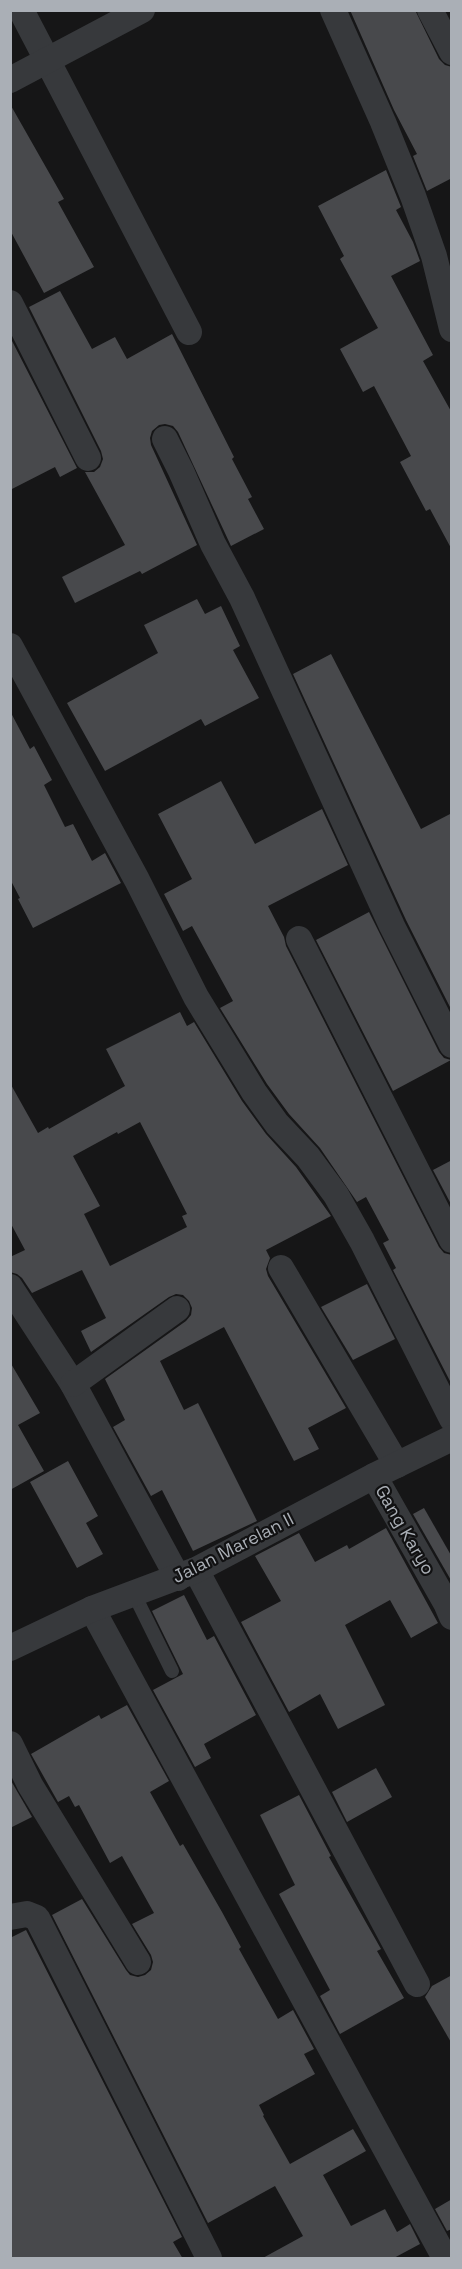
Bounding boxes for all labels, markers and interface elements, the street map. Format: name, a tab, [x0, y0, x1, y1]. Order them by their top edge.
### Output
street label: Gang Karyo	[371, 1481, 440, 1579]
street label: Jalan Marelan II	[168, 1507, 297, 1588]

